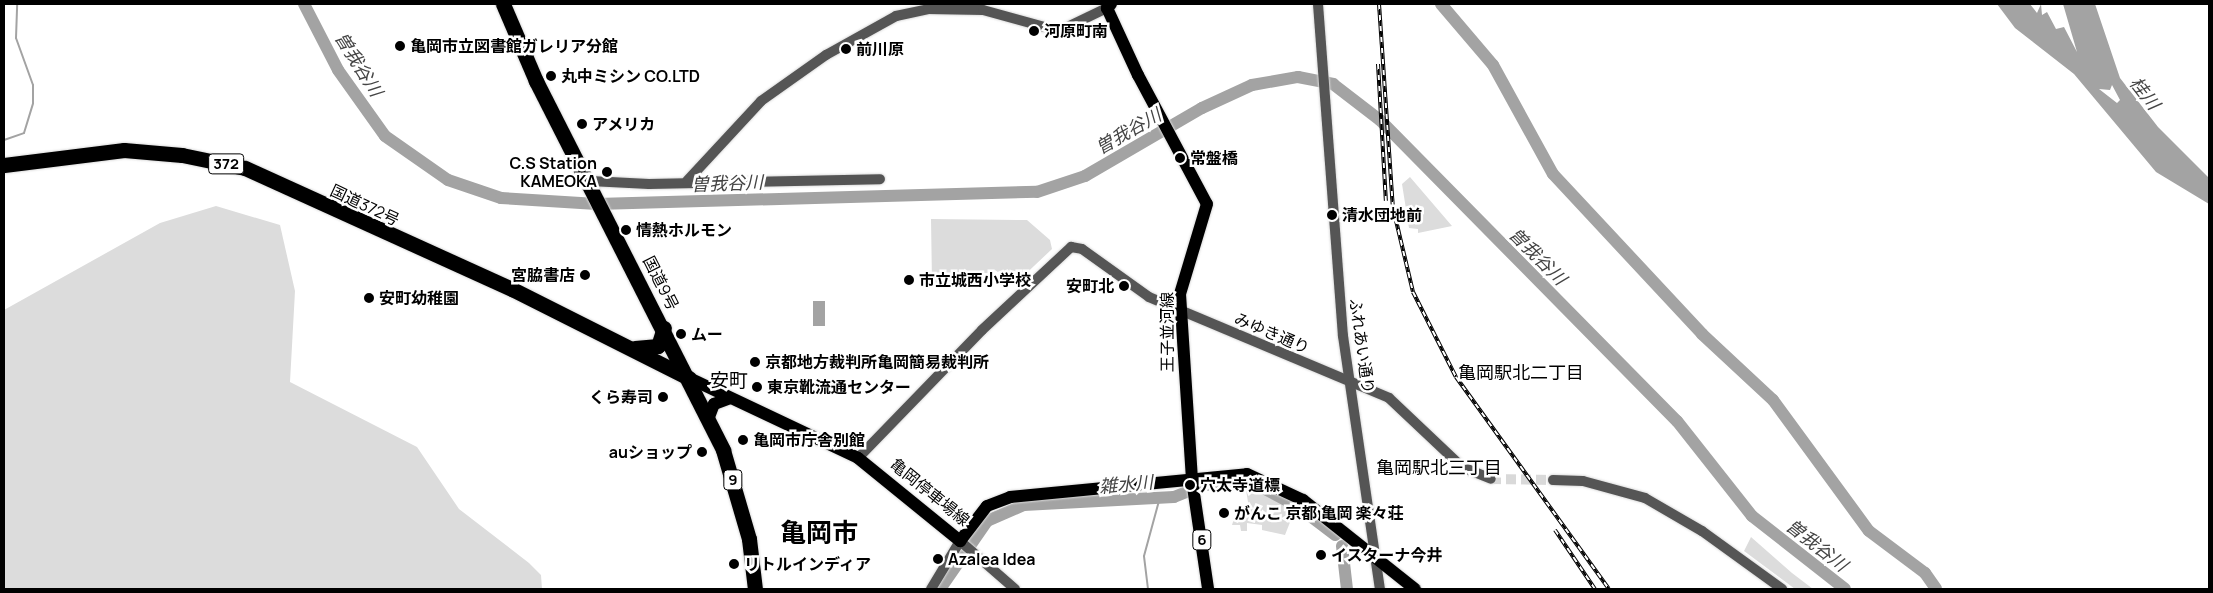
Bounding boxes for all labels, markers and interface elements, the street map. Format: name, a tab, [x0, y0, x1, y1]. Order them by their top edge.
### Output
place label: 河原町南	[1044, 21, 1108, 41]
marker: 河原町南	[1028, 25, 1040, 37]
water label: 曽我谷川	[331, 28, 387, 100]
place label: 亀岡市立図書館ガレリア分館	[410, 36, 618, 56]
place label: 前川原	[856, 39, 904, 59]
marker: 亀岡市立図書館ガレリア分館	[394, 40, 406, 52]
marker: 前川原	[840, 43, 852, 55]
place label: 丸中ミシン CO.LTD	[561, 66, 700, 86]
marker: 丸中ミシン CO.LTD	[545, 70, 557, 82]
water label: 桂川	[2125, 72, 2165, 114]
water label: 曽我谷川	[1091, 104, 1165, 158]
place label: アメリカ	[592, 114, 656, 134]
marker: アメリカ	[576, 118, 588, 130]
place label: 常盤橋	[1190, 148, 1238, 168]
road number: 372	[207, 152, 245, 176]
marker: 常盤橋	[1174, 152, 1186, 164]
place label: C.S Station KAMEOKA	[509, 153, 597, 191]
marker: C.S Station KAMEOKA	[601, 166, 613, 178]
water label: 曽我谷川	[691, 171, 763, 195]
street label: 国道372号	[327, 181, 403, 229]
place label: 清水団地前	[1342, 205, 1422, 225]
marker: 清水団地前	[1326, 209, 1338, 221]
place label: 情熱ホルモン	[636, 220, 732, 240]
water label: 曽我谷川	[1505, 223, 1571, 289]
marker: 情熱ホルモン	[620, 224, 632, 236]
street label: 国道9号	[639, 253, 683, 313]
place label: 宮脇書店	[511, 265, 575, 285]
marker: 宮脇書店	[579, 269, 591, 281]
place label: 市立城西小学校	[919, 270, 1031, 290]
marker: 市立城西小学校	[903, 274, 915, 286]
place label: 安町北	[1066, 276, 1114, 296]
marker: 安町北	[1118, 280, 1130, 292]
place label: 安町幼稚園	[379, 288, 459, 308]
marker: 安町幼稚園	[363, 292, 375, 304]
street label: 王子並河線	[1157, 292, 1177, 372]
street label: ふれあい通り	[1346, 297, 1378, 395]
street label: みゆき通り	[1231, 309, 1313, 357]
place label: ムー	[691, 324, 723, 344]
marker: ムー	[675, 328, 687, 340]
place label: 京都地方裁判所亀岡簡易裁判所	[765, 352, 989, 372]
marker: 京都地方裁判所亀岡簡易裁判所	[749, 356, 761, 368]
district label: 亀岡駅北二丁目	[1458, 361, 1584, 383]
district label: 安町	[710, 370, 748, 392]
place label: 東京靴流通センター	[767, 377, 911, 397]
marker: 東京靴流通センター	[751, 381, 763, 393]
place label: くら寿司	[589, 387, 653, 407]
marker: くら寿司	[657, 391, 669, 403]
place label: 亀岡市庁舎別館	[753, 430, 865, 450]
marker: 亀岡市庁舎別館	[737, 434, 749, 446]
place label: auショップ	[609, 442, 692, 462]
marker: auショップ	[696, 446, 708, 458]
street label: 亀岡停車場線	[887, 454, 973, 530]
district label: 亀岡駅北三丁目	[1376, 456, 1502, 478]
road number: 9	[723, 468, 743, 492]
water label: 雑水川	[1098, 471, 1154, 497]
place label: 穴太寺道標	[1200, 475, 1280, 495]
marker: 穴太寺道標	[1184, 479, 1196, 491]
place label: がんこ 京都 亀岡 楽々荘	[1234, 503, 1404, 523]
marker: がんこ 京都 亀岡 楽々荘	[1218, 507, 1230, 519]
water label: 曽我谷川	[1782, 514, 1852, 576]
district label: 亀岡市	[780, 517, 858, 549]
road number: 6	[1192, 528, 1212, 552]
place label: イスターナ今井	[1331, 545, 1443, 565]
place label: Azalea Idea	[948, 549, 1035, 569]
marker: イスターナ今井	[1315, 549, 1327, 561]
marker: Azalea Idea	[932, 553, 944, 565]
place label: リトルインディア	[744, 554, 872, 574]
marker: リトルインディア	[728, 558, 740, 570]

